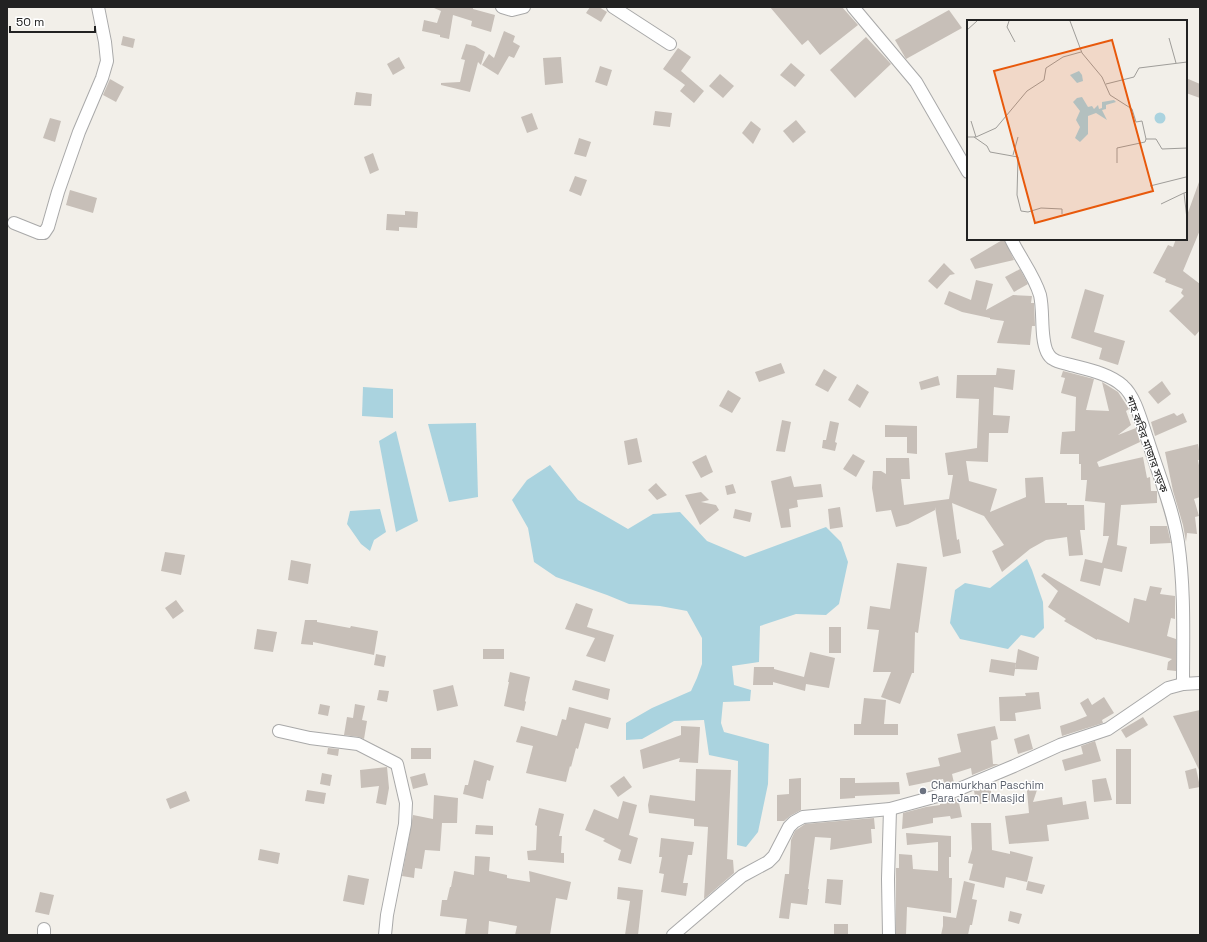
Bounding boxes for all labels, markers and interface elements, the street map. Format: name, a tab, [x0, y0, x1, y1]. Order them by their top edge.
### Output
scale bar	[10, 8, 95, 34]
text: 50 m	[16, 14, 44, 30]
inset map	[967, 20, 1187, 240]
street label: শাহ কবির মাজার সড়ক	[1123, 393, 1171, 494]
place label: Chamurkhan Paschim Para Jam E Masjid	[931, 778, 1044, 805]
marker: Chamurkhan Paschim Para Jam E Masjid	[918, 786, 928, 796]

